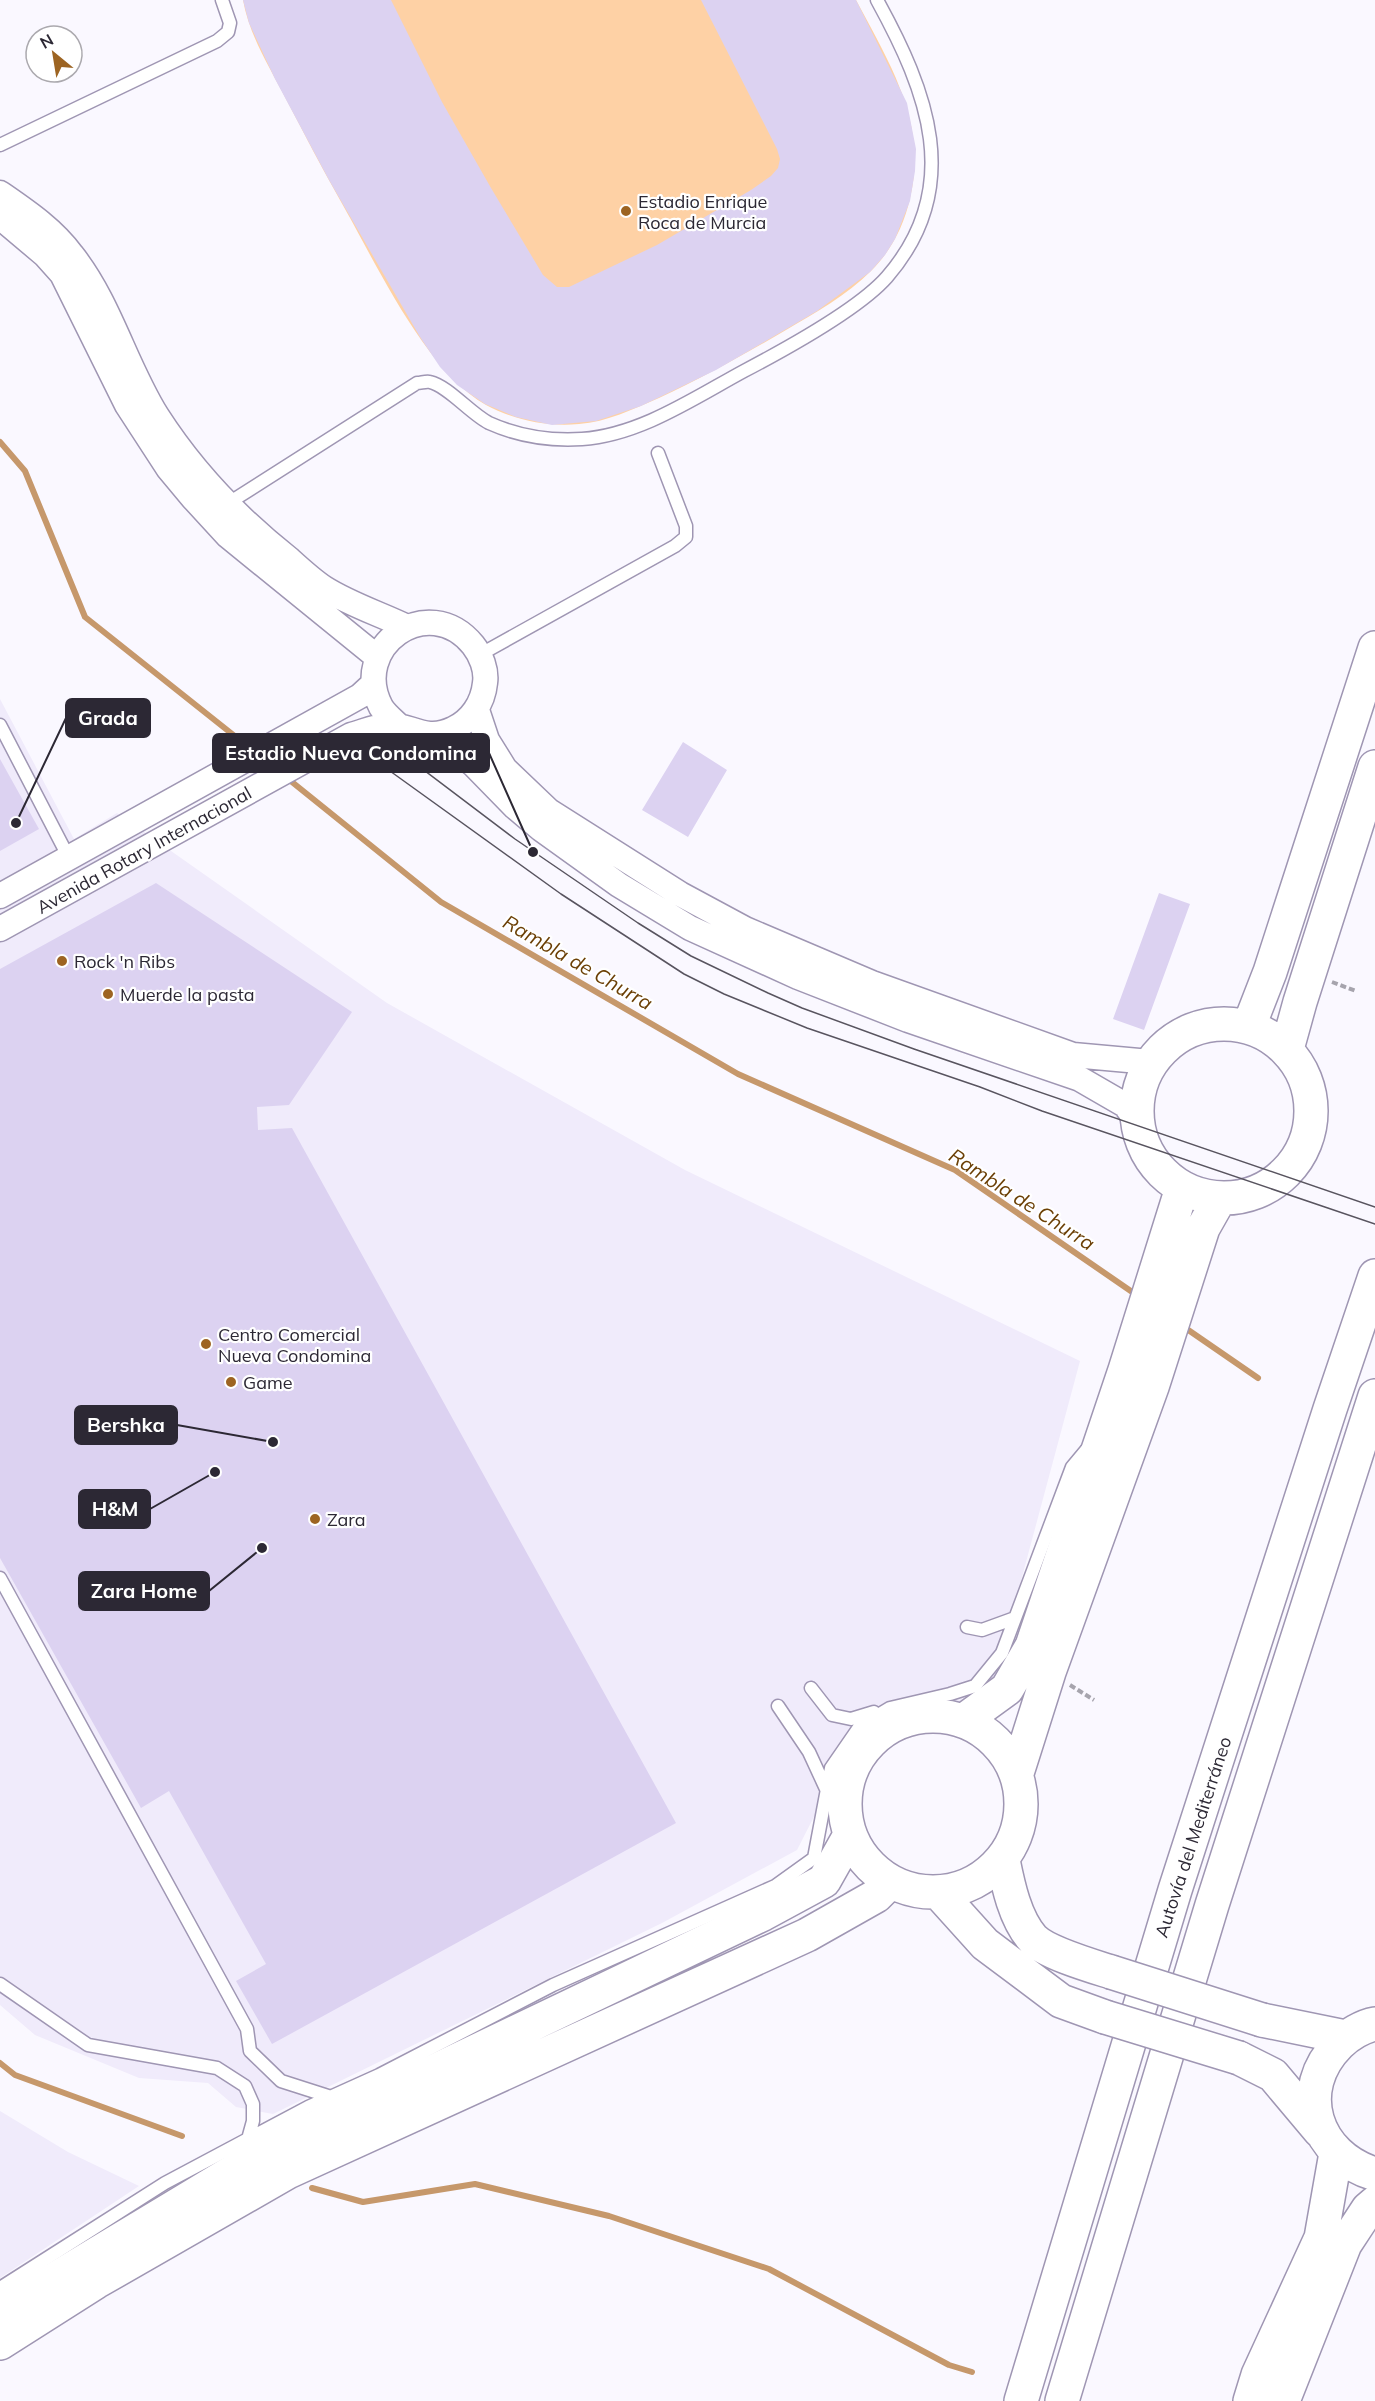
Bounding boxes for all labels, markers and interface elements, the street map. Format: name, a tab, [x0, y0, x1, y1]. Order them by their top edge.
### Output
north arrow	[24, 24, 84, 84]
text: N	[36, 29, 57, 53]
place label: Estadio Enrique Roca de Murcia	[638, 190, 767, 234]
marker: Estadio Enrique Roca de Murcia	[619, 204, 633, 218]
callout: Grada	[66, 699, 150, 737]
text: Grada	[78, 705, 138, 730]
callout: Estadio Nueva Condomina	[213, 734, 489, 772]
text: Estadio Nueva Condomina	[225, 740, 477, 765]
street label: Avenida Rotary Internacional	[33, 781, 255, 919]
water label: Rambla de Churra	[499, 909, 657, 1015]
place label: Rock 'n Ribs	[74, 950, 175, 973]
marker: Rock 'n Ribs	[55, 954, 69, 968]
place label: Muerde la pasta	[120, 983, 255, 1006]
marker: Muerde la pasta	[101, 987, 115, 1001]
water label: Rambla de Churra	[944, 1143, 1100, 1255]
place label: Centro Comercial Nueva Condomina	[218, 1323, 371, 1367]
marker: Centro Comercial Nueva Condomina	[199, 1337, 213, 1351]
place label: Game	[243, 1371, 293, 1394]
marker: Game	[224, 1375, 238, 1389]
callout: Bershka	[75, 1406, 177, 1444]
text: Bershka	[87, 1412, 165, 1437]
callout: H&M	[79, 1490, 150, 1528]
text: H&M	[92, 1496, 138, 1521]
place label: Zara	[327, 1508, 366, 1531]
marker: Zara	[308, 1512, 322, 1526]
callout: Zara Home	[79, 1572, 209, 1610]
text: Zara Home	[91, 1578, 197, 1603]
street label: Autovía del Mediterráneo	[1150, 1734, 1236, 1940]

